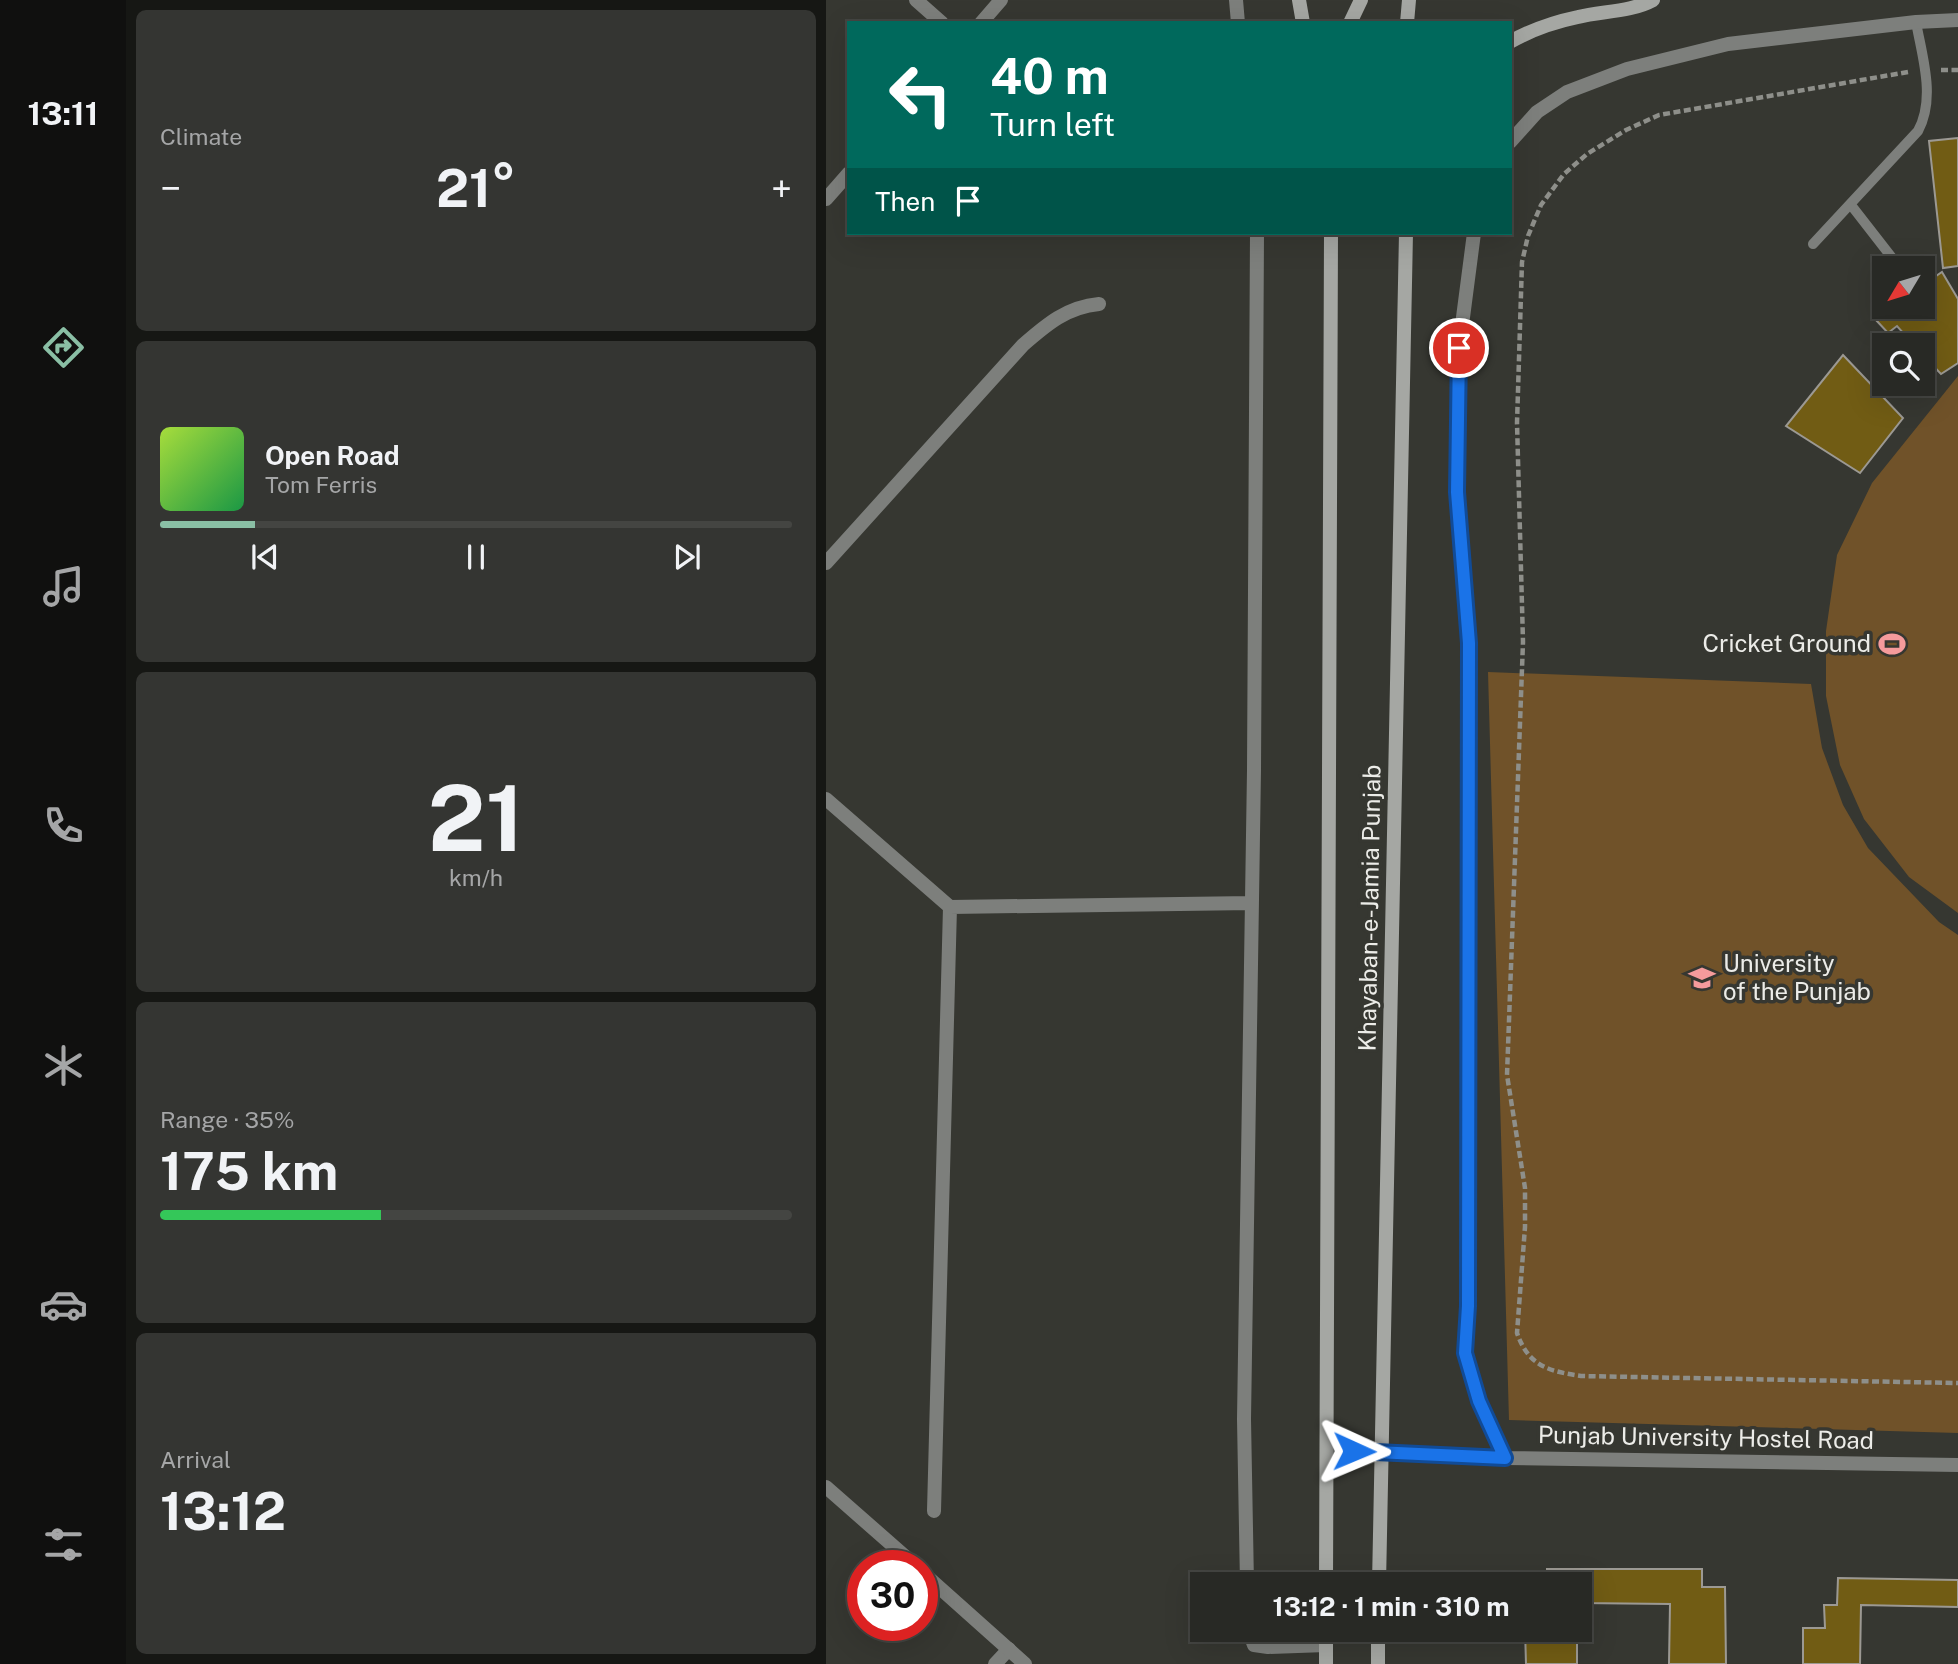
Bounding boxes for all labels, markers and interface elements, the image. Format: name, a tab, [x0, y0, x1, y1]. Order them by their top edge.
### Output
text: 40 m	[990, 47, 1109, 105]
icon: left	[875, 49, 966, 140]
text: 13:11	[28, 95, 99, 132]
text: Turn left	[990, 106, 1115, 143]
text: Climate	[160, 123, 242, 150]
text: 21°	[436, 158, 516, 219]
text: −	[160, 166, 181, 211]
text: +	[771, 166, 792, 211]
icon: arrive	[949, 182, 987, 220]
text: Then	[875, 186, 935, 217]
north arrow	[1872, 256, 1936, 318]
map controls	[1872, 256, 1935, 396]
pin	[1429, 318, 1489, 378]
icon: directions	[39, 323, 88, 372]
icon: arrive	[1440, 329, 1478, 367]
button: search	[1872, 333, 1935, 396]
text: Open Road	[265, 440, 400, 471]
text: Tom Ferris	[265, 471, 377, 498]
icon: previous	[246, 538, 284, 576]
icon: pause	[457, 538, 495, 576]
icon: next	[668, 538, 706, 576]
icon: music	[39, 562, 88, 611]
place label: Cricket Ground	[1703, 629, 1871, 657]
sports icon: Cricket Ground	[1877, 629, 1907, 659]
street label: Khayaban-e-Jamia Punjab	[1352, 764, 1386, 1052]
text: 21	[428, 765, 524, 871]
icon: phone	[39, 801, 88, 850]
text: km/h	[449, 864, 503, 891]
place label: University of the Punjab	[1723, 949, 1871, 1005]
school or university icon: University of the Punjab	[1687, 963, 1717, 993]
icon: climate	[39, 1041, 88, 1090]
text: Range · 35%	[160, 1106, 294, 1133]
text: 175 km	[160, 1141, 338, 1202]
icon: car	[39, 1280, 88, 1329]
position arrow	[1317, 1414, 1391, 1488]
street label: Punjab University Hostel Road	[1538, 1420, 1874, 1454]
text: Arrival	[160, 1446, 231, 1473]
text: 13:12	[160, 1481, 286, 1542]
icon: filters	[39, 1520, 88, 1569]
speed limit sign: 30	[847, 1550, 938, 1641]
text: 13:12 · 1 min · 310 m	[1273, 1591, 1509, 1622]

